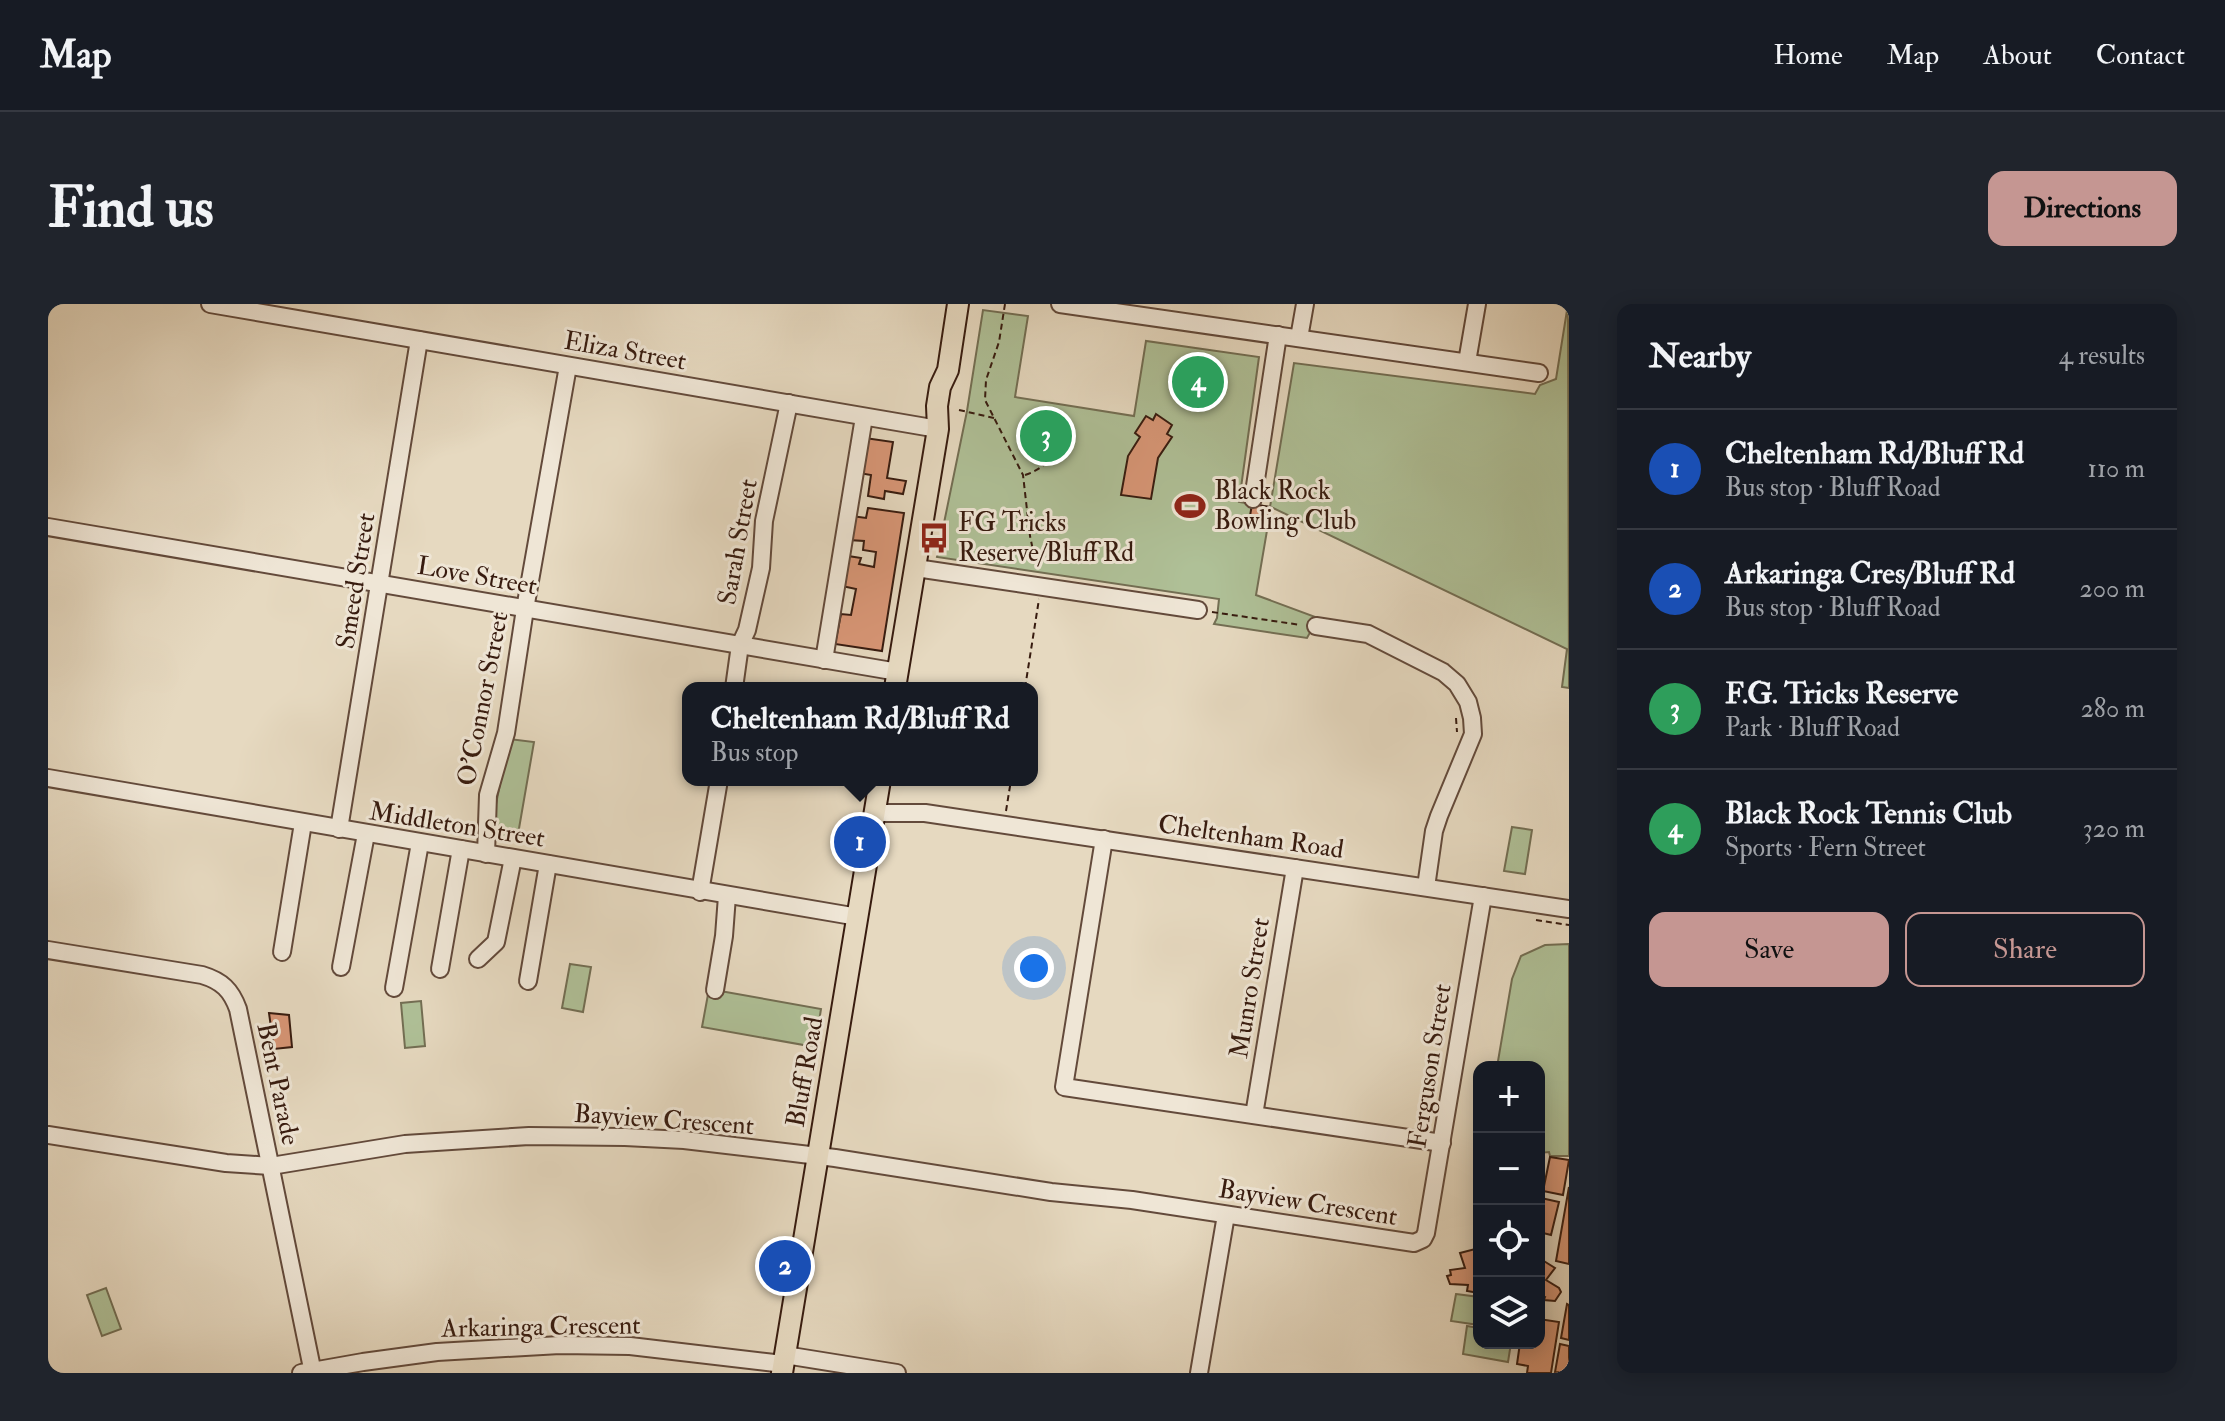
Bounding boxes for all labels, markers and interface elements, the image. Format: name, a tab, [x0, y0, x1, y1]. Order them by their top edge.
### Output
text: Map	[40, 31, 111, 79]
text: Home	[1773, 38, 1843, 73]
text: Map	[1887, 38, 1939, 73]
text: About	[1983, 38, 2052, 73]
text: Contact	[2096, 38, 2185, 73]
button: Directions	[1988, 171, 2177, 246]
text: Find us	[48, 173, 214, 244]
street label: Eliza Street	[561, 325, 689, 377]
text: Nearby	[1649, 335, 1751, 378]
text: 4 results	[2059, 340, 2145, 372]
pin: 4	[1172, 352, 1224, 412]
pin: 3	[1020, 406, 1072, 466]
text: Cheltenham Rd/Bluff Rd	[1725, 435, 2024, 472]
text: 1	[1670, 453, 1680, 485]
text: 110 m	[2088, 453, 2145, 485]
text: Bus stop · Bluff Road	[1725, 472, 1940, 504]
place label: Black Rock Bowling Club	[1214, 475, 1356, 537]
street label: Sarah Street	[711, 477, 765, 607]
sports icon: Black Rock Bowling Club	[1173, 489, 1207, 523]
place label: FG Tricks Reserve/Bluff Rd	[958, 507, 1134, 569]
street label: Smeed Street	[329, 511, 383, 651]
bus stop icon: FG Tricks Reserve/Bluff Rd	[917, 521, 951, 555]
street label: Love Street	[415, 550, 539, 602]
text: Arkaringa Cres/Bluff Rd	[1725, 555, 2015, 592]
text: 2	[1668, 573, 1682, 605]
text: 200 m	[2080, 573, 2145, 605]
text: Bus stop · Bluff Road	[1725, 592, 1940, 624]
street label: O'Connor Street	[450, 609, 516, 789]
text: F.G. Tricks Reserve	[1725, 675, 1958, 712]
popup	[682, 682, 1038, 786]
text: 3	[1670, 693, 1680, 725]
text: 280 m	[2081, 693, 2145, 725]
text: Cheltenham Rd/Bluff Rd	[711, 700, 1009, 737]
text: Park · Bluff Road	[1725, 712, 1900, 744]
text: Bus stop	[711, 737, 798, 769]
street label: Middleton Street	[367, 795, 547, 855]
text: Black Rock Tennis Club	[1725, 795, 2012, 832]
street label: Cheltenham Road	[1156, 808, 1346, 866]
pin: 1	[834, 812, 886, 872]
text: 4	[1668, 813, 1682, 845]
text: 320 m	[2083, 813, 2145, 845]
text: Sports · Fern Street	[1725, 832, 1926, 864]
button: Save	[1649, 912, 1889, 987]
button: Share	[1905, 912, 2145, 987]
street label: Munro Street	[1223, 915, 1277, 1061]
your location	[1014, 948, 1054, 988]
street label: Ferguson Street	[1401, 982, 1459, 1150]
street label: Bluff Road	[780, 1014, 830, 1130]
street label: Bent Parade	[249, 1020, 307, 1148]
map controls	[1473, 1061, 1545, 1349]
button: +	[1473, 1061, 1545, 1133]
street label: Bayview Crescent	[573, 1098, 755, 1142]
button: −	[1473, 1133, 1545, 1205]
street label: Bayview Crescent	[1216, 1173, 1400, 1233]
button: locate	[1473, 1205, 1545, 1277]
pin: 2	[759, 1236, 811, 1296]
button: layers	[1473, 1277, 1545, 1349]
street label: Arkaringa Crescent	[440, 1309, 641, 1345]

